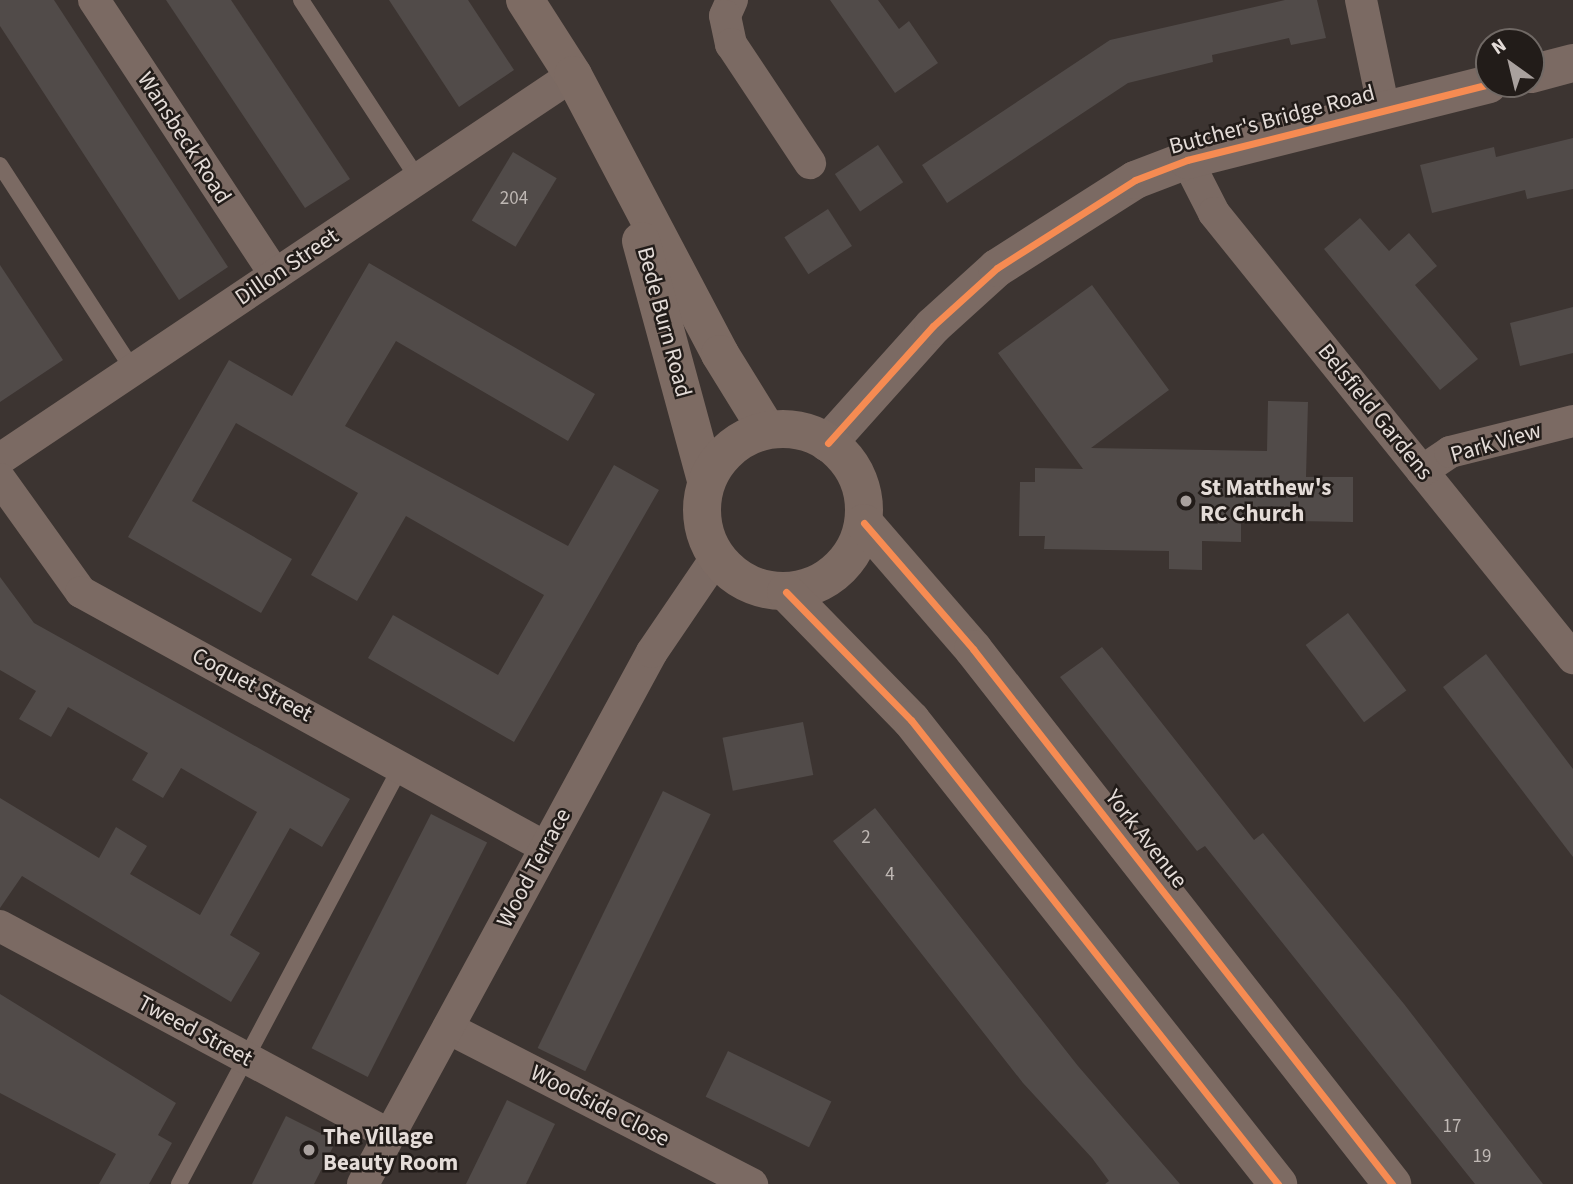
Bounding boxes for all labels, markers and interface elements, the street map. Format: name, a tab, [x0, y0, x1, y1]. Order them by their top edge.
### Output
north arrow	[1475, 28, 1545, 98]
text: N	[1486, 32, 1512, 62]
street label: Wansbeck Road	[131, 67, 237, 209]
street label: Butcher's Bridge Road	[1166, 79, 1378, 161]
house number: 204	[500, 188, 528, 210]
street label: Dillon Street	[230, 222, 344, 312]
street label: Bede Burn Road	[631, 244, 697, 400]
street label: Belsfield Gardens	[1312, 338, 1438, 486]
street label: Park View	[1447, 417, 1545, 469]
place label: St Matthew's RC Church	[1200, 474, 1331, 528]
marker: St Matthew's RC Church	[1178, 493, 1194, 509]
street label: Coquet Street	[187, 642, 317, 728]
street label: York Avenue	[1099, 784, 1193, 894]
street label: Wood Terrace	[491, 804, 577, 932]
house number: 2	[861, 827, 871, 849]
house number: 4	[885, 864, 895, 886]
street label: Tweed Street	[133, 989, 257, 1073]
street label: Woodside Close	[526, 1059, 674, 1153]
house number: 17	[1443, 1116, 1461, 1138]
place label: The Village Beauty Room	[323, 1123, 458, 1177]
marker: The Village Beauty Room	[301, 1142, 317, 1158]
house number: 19	[1473, 1146, 1491, 1168]

